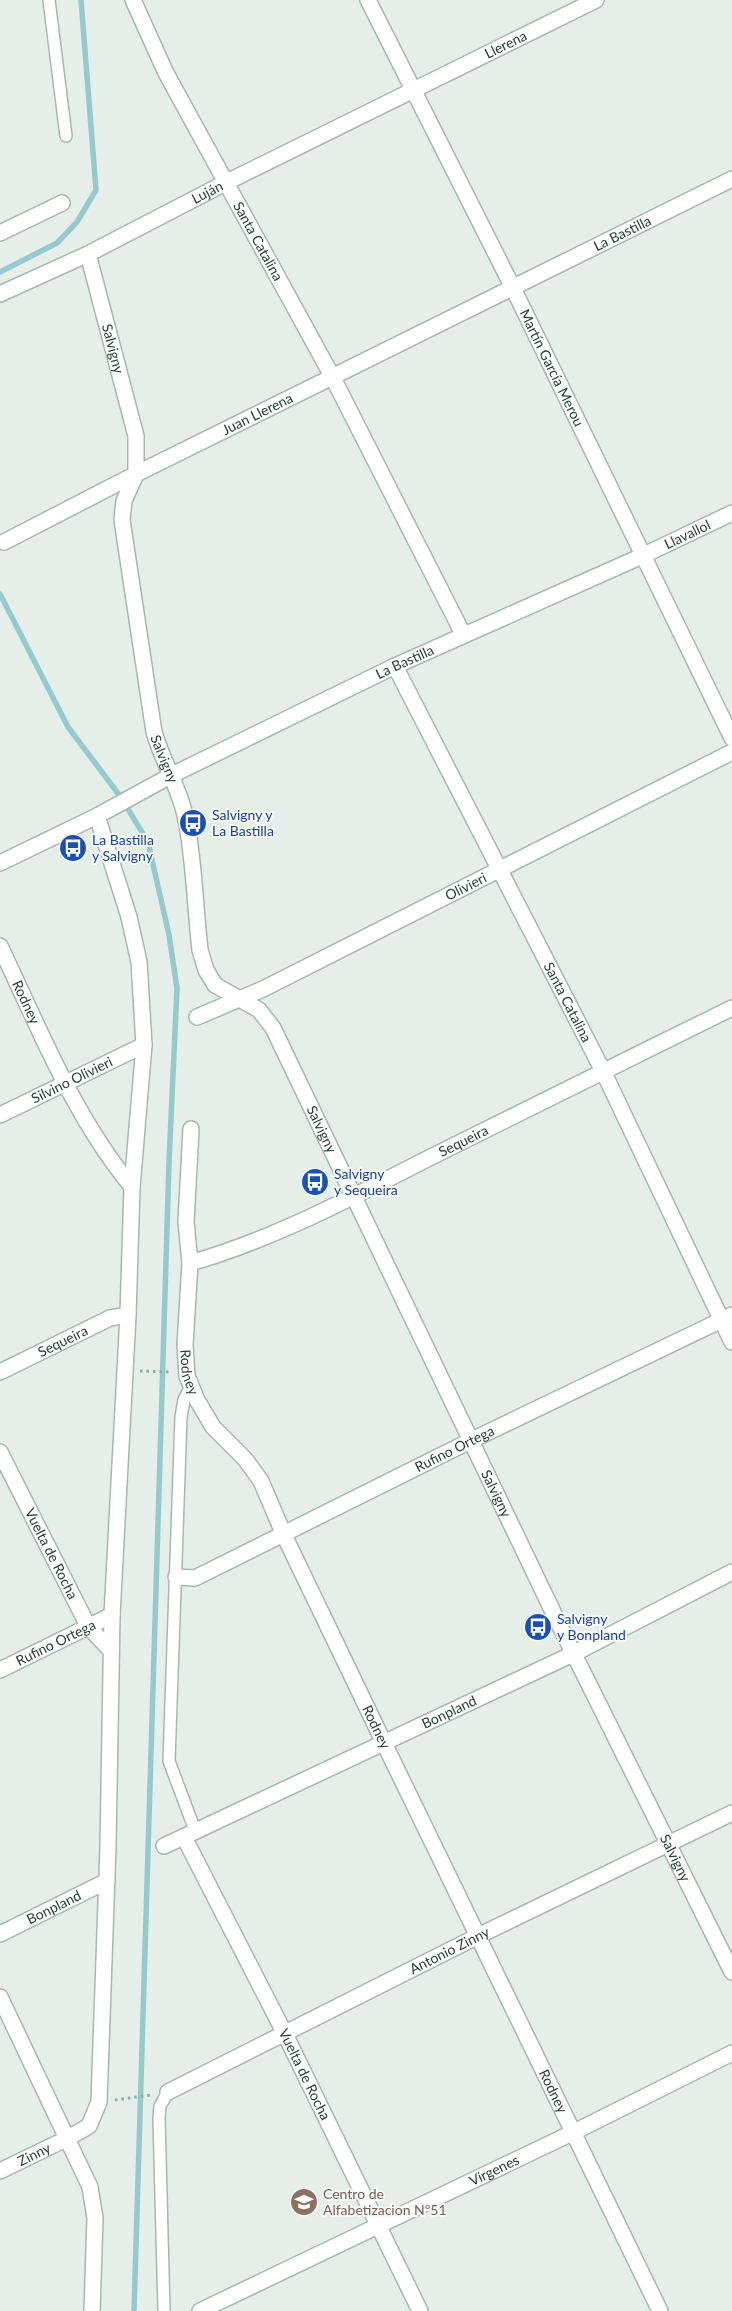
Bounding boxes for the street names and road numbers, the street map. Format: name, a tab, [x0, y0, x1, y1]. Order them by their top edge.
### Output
street label: Llerena	[482, 27, 529, 62]
street label: Luján	[189, 177, 225, 207]
street label: Santa Catalina	[230, 199, 287, 284]
street label: La Bastilla	[590, 212, 654, 254]
street label: Martín García Merou	[516, 306, 588, 429]
street label: Salvigny	[99, 322, 128, 376]
street label: Juan Llerena	[219, 389, 295, 438]
street label: Llavallol	[661, 516, 713, 552]
street label: La Bastilla	[373, 641, 436, 682]
street label: Salvigny	[147, 732, 182, 786]
street label: Olivieri	[442, 868, 489, 904]
street label: Santa Catalina	[541, 959, 596, 1045]
street label: Rodney	[9, 977, 44, 1027]
street label: Silvino Olivieri	[28, 1053, 115, 1107]
street label: Salvigny	[303, 1103, 341, 1156]
street label: Sequeira	[436, 1121, 491, 1160]
street label: Sequeira	[35, 1321, 90, 1360]
street label: Rodney	[177, 1349, 203, 1398]
street label: Rufino Ortega	[412, 1422, 497, 1475]
street label: Salvigny	[478, 1467, 516, 1521]
street label: Vuelta de Rocha	[22, 1505, 82, 1602]
street label: Rufino Ortega	[13, 1616, 98, 1669]
street label: Bonpland	[419, 1692, 479, 1732]
street label: Rodney	[359, 1702, 395, 1752]
street label: Salvigny	[657, 1831, 695, 1885]
street label: Bonpland	[24, 1886, 84, 1928]
street label: Antonio Zinny	[406, 1922, 493, 1977]
street label: Vuelta de Rocha	[276, 2026, 335, 2123]
street label: Rodney	[536, 2066, 572, 2116]
street label: Zinny	[15, 2138, 54, 2169]
street label: Vírgenes	[466, 2151, 522, 2189]

